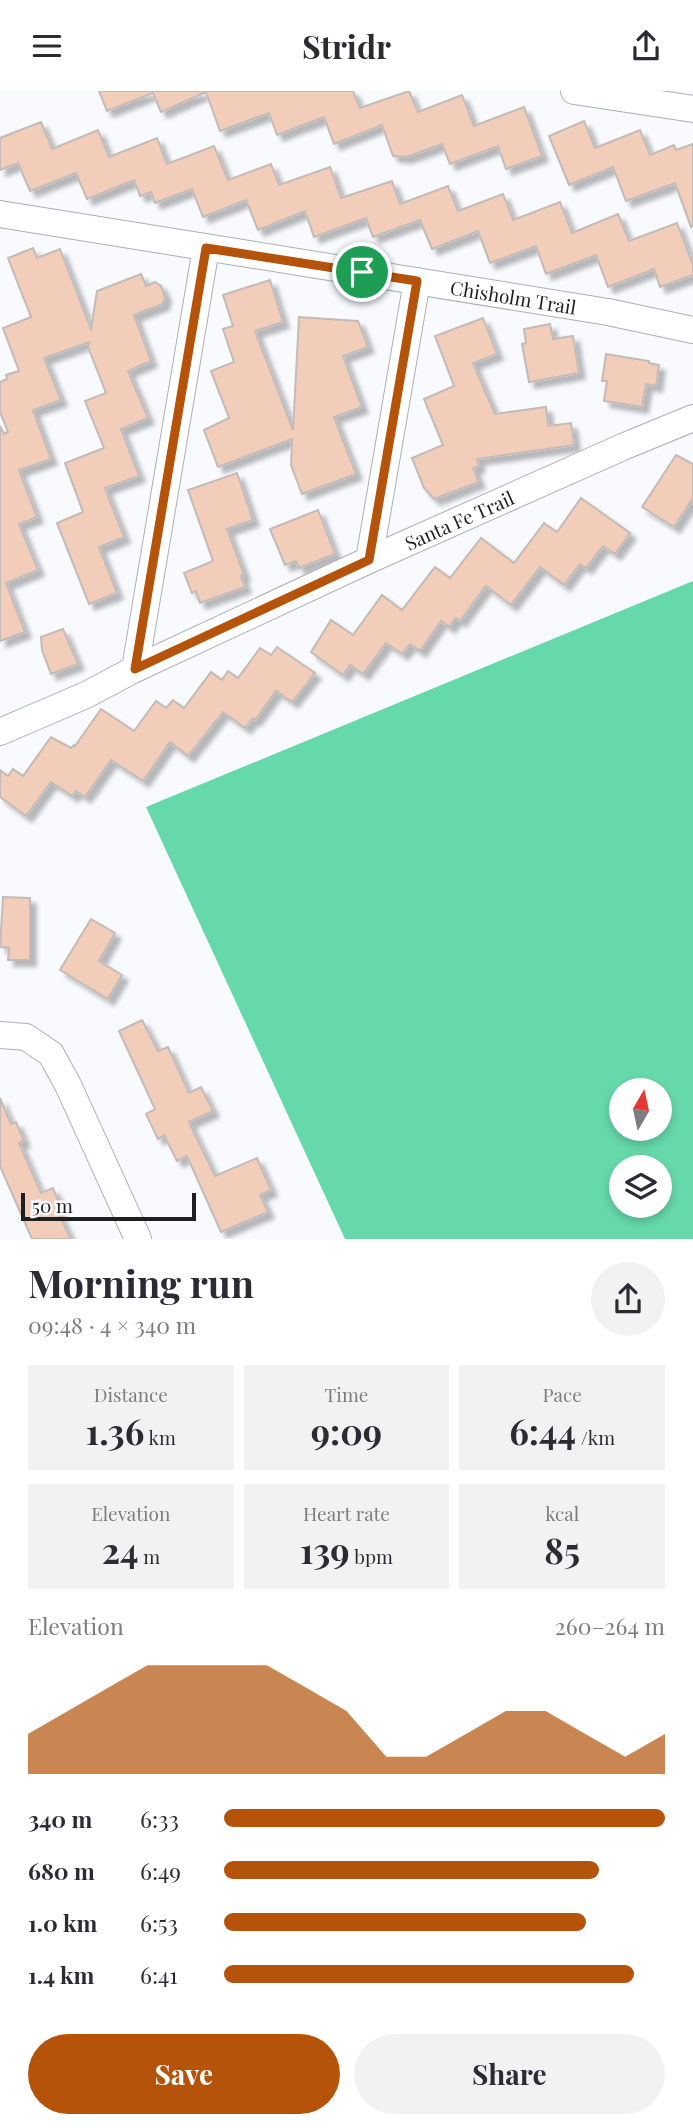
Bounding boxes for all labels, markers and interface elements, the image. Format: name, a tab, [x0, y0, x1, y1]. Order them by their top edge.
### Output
text: Stridr	[302, 24, 391, 67]
icon: menu	[28, 27, 66, 65]
icon: share	[627, 27, 665, 65]
pin	[332, 242, 392, 302]
icon: arrive	[343, 253, 381, 291]
street label: Chisholm Trail	[449, 274, 579, 320]
street label: Santa Fe Trail	[401, 484, 518, 555]
north arrow	[609, 1078, 672, 1141]
map controls	[609, 1078, 672, 1218]
button: layers	[609, 1155, 672, 1218]
scale bar	[21, 1190, 196, 1222]
text: 50 m	[32, 1192, 73, 1218]
text: Morning run	[28, 1257, 254, 1308]
button: share	[591, 1262, 665, 1336]
text: 09:48 · 4 × 340 m	[28, 1309, 196, 1340]
text: Distance	[94, 1381, 168, 1407]
text: Time	[325, 1381, 368, 1407]
text: Pace	[543, 1381, 582, 1407]
text: 1.36	[86, 1407, 144, 1454]
text: 9:09	[311, 1407, 382, 1454]
text: 6:44	[509, 1407, 576, 1454]
text: km	[144, 1424, 176, 1450]
text: /km	[576, 1424, 615, 1450]
text: Elevation	[91, 1500, 170, 1526]
text: Heart rate	[303, 1500, 390, 1526]
text: kcal	[545, 1500, 579, 1526]
text: 24	[102, 1526, 138, 1573]
text: 139	[300, 1526, 350, 1573]
text: 85	[544, 1526, 580, 1573]
text: m	[138, 1543, 160, 1569]
text: bpm	[350, 1543, 393, 1569]
text: Elevation	[28, 1610, 124, 1641]
text: 260–264 m	[555, 1610, 665, 1641]
text: 340 m	[28, 1803, 92, 1834]
text: 6:33	[140, 1803, 179, 1834]
text: 680 m	[28, 1855, 95, 1886]
text: 6:49	[140, 1855, 181, 1886]
text: 1.0 km	[28, 1907, 97, 1938]
text: 6:53	[140, 1907, 178, 1938]
text: 1.4 km	[28, 1959, 94, 1990]
text: 6:41	[140, 1959, 178, 1990]
button: Save	[28, 2034, 340, 2114]
button: Share	[354, 2034, 665, 2114]

